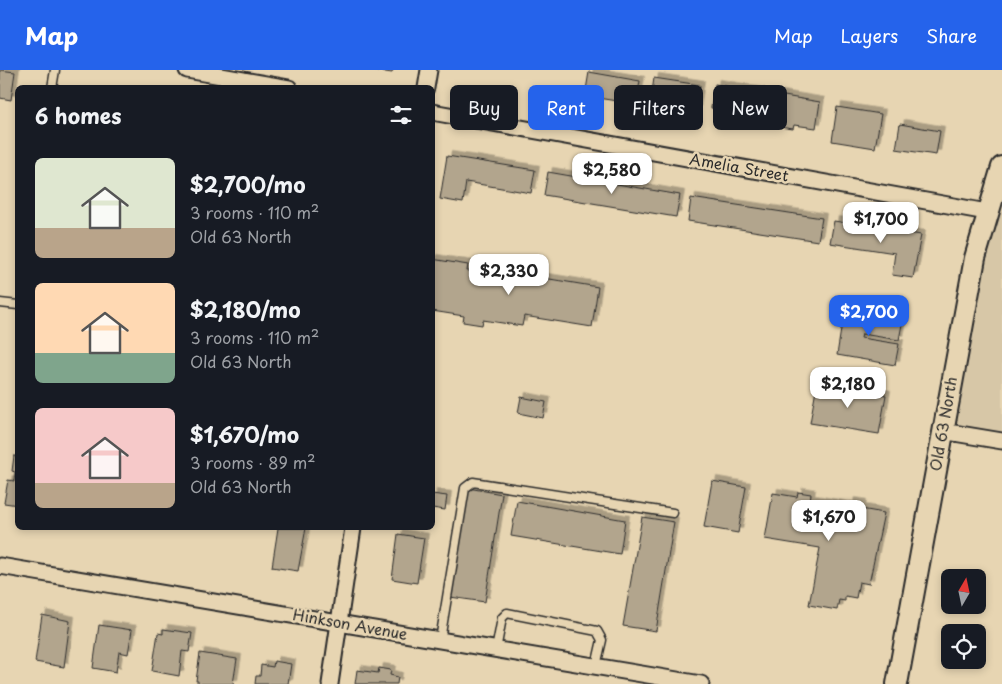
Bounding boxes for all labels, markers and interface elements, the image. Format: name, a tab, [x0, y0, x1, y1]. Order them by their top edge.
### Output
text: Map	[25, 17, 78, 53]
text: Map	[774, 22, 813, 49]
text: Layers	[841, 22, 898, 49]
text: Share	[926, 22, 977, 49]
chip: Buy	[450, 85, 518, 130]
chip: Rent	[528, 85, 604, 130]
chip: Filters	[614, 85, 703, 130]
chip: New	[713, 85, 787, 130]
text: 6 homes	[35, 99, 121, 131]
icon: filters	[387, 101, 415, 129]
street label: Amelia Street	[688, 147, 791, 187]
pin: $2,580	[571, 152, 653, 195]
text: $2,580	[583, 157, 641, 181]
text: $2,700/mo	[190, 168, 306, 200]
icon: home	[75, 178, 135, 238]
text: 3 rooms · 110 m²	[190, 200, 319, 224]
pin: $1,700	[840, 202, 922, 244]
text: $1,700	[854, 206, 908, 230]
text: Old 63 North	[190, 224, 292, 248]
pin: $2,330	[468, 254, 550, 296]
text: $2,330	[480, 258, 538, 282]
text: $2,180/mo	[190, 293, 301, 325]
pin: $2,700	[828, 294, 910, 337]
text: $2,700	[840, 299, 898, 323]
icon: home	[75, 303, 135, 363]
text: 3 rooms · 110 m²	[190, 325, 319, 349]
text: Old 63 North	[190, 349, 292, 373]
pin: $2,180	[807, 366, 889, 409]
text: $2,180	[821, 371, 875, 395]
street label: Old 63 North	[923, 375, 962, 473]
text: $1,670/mo	[190, 418, 299, 450]
icon: home	[75, 428, 135, 488]
text: 3 rooms · 89 m²	[190, 450, 315, 474]
text: Old 63 North	[190, 474, 292, 498]
pin: $1,670	[788, 500, 870, 542]
text: $1,670	[802, 504, 856, 528]
north arrow	[941, 569, 986, 614]
map controls	[941, 569, 986, 669]
street label: Hinkson Avenue	[291, 602, 409, 645]
button: locate	[941, 624, 986, 669]

